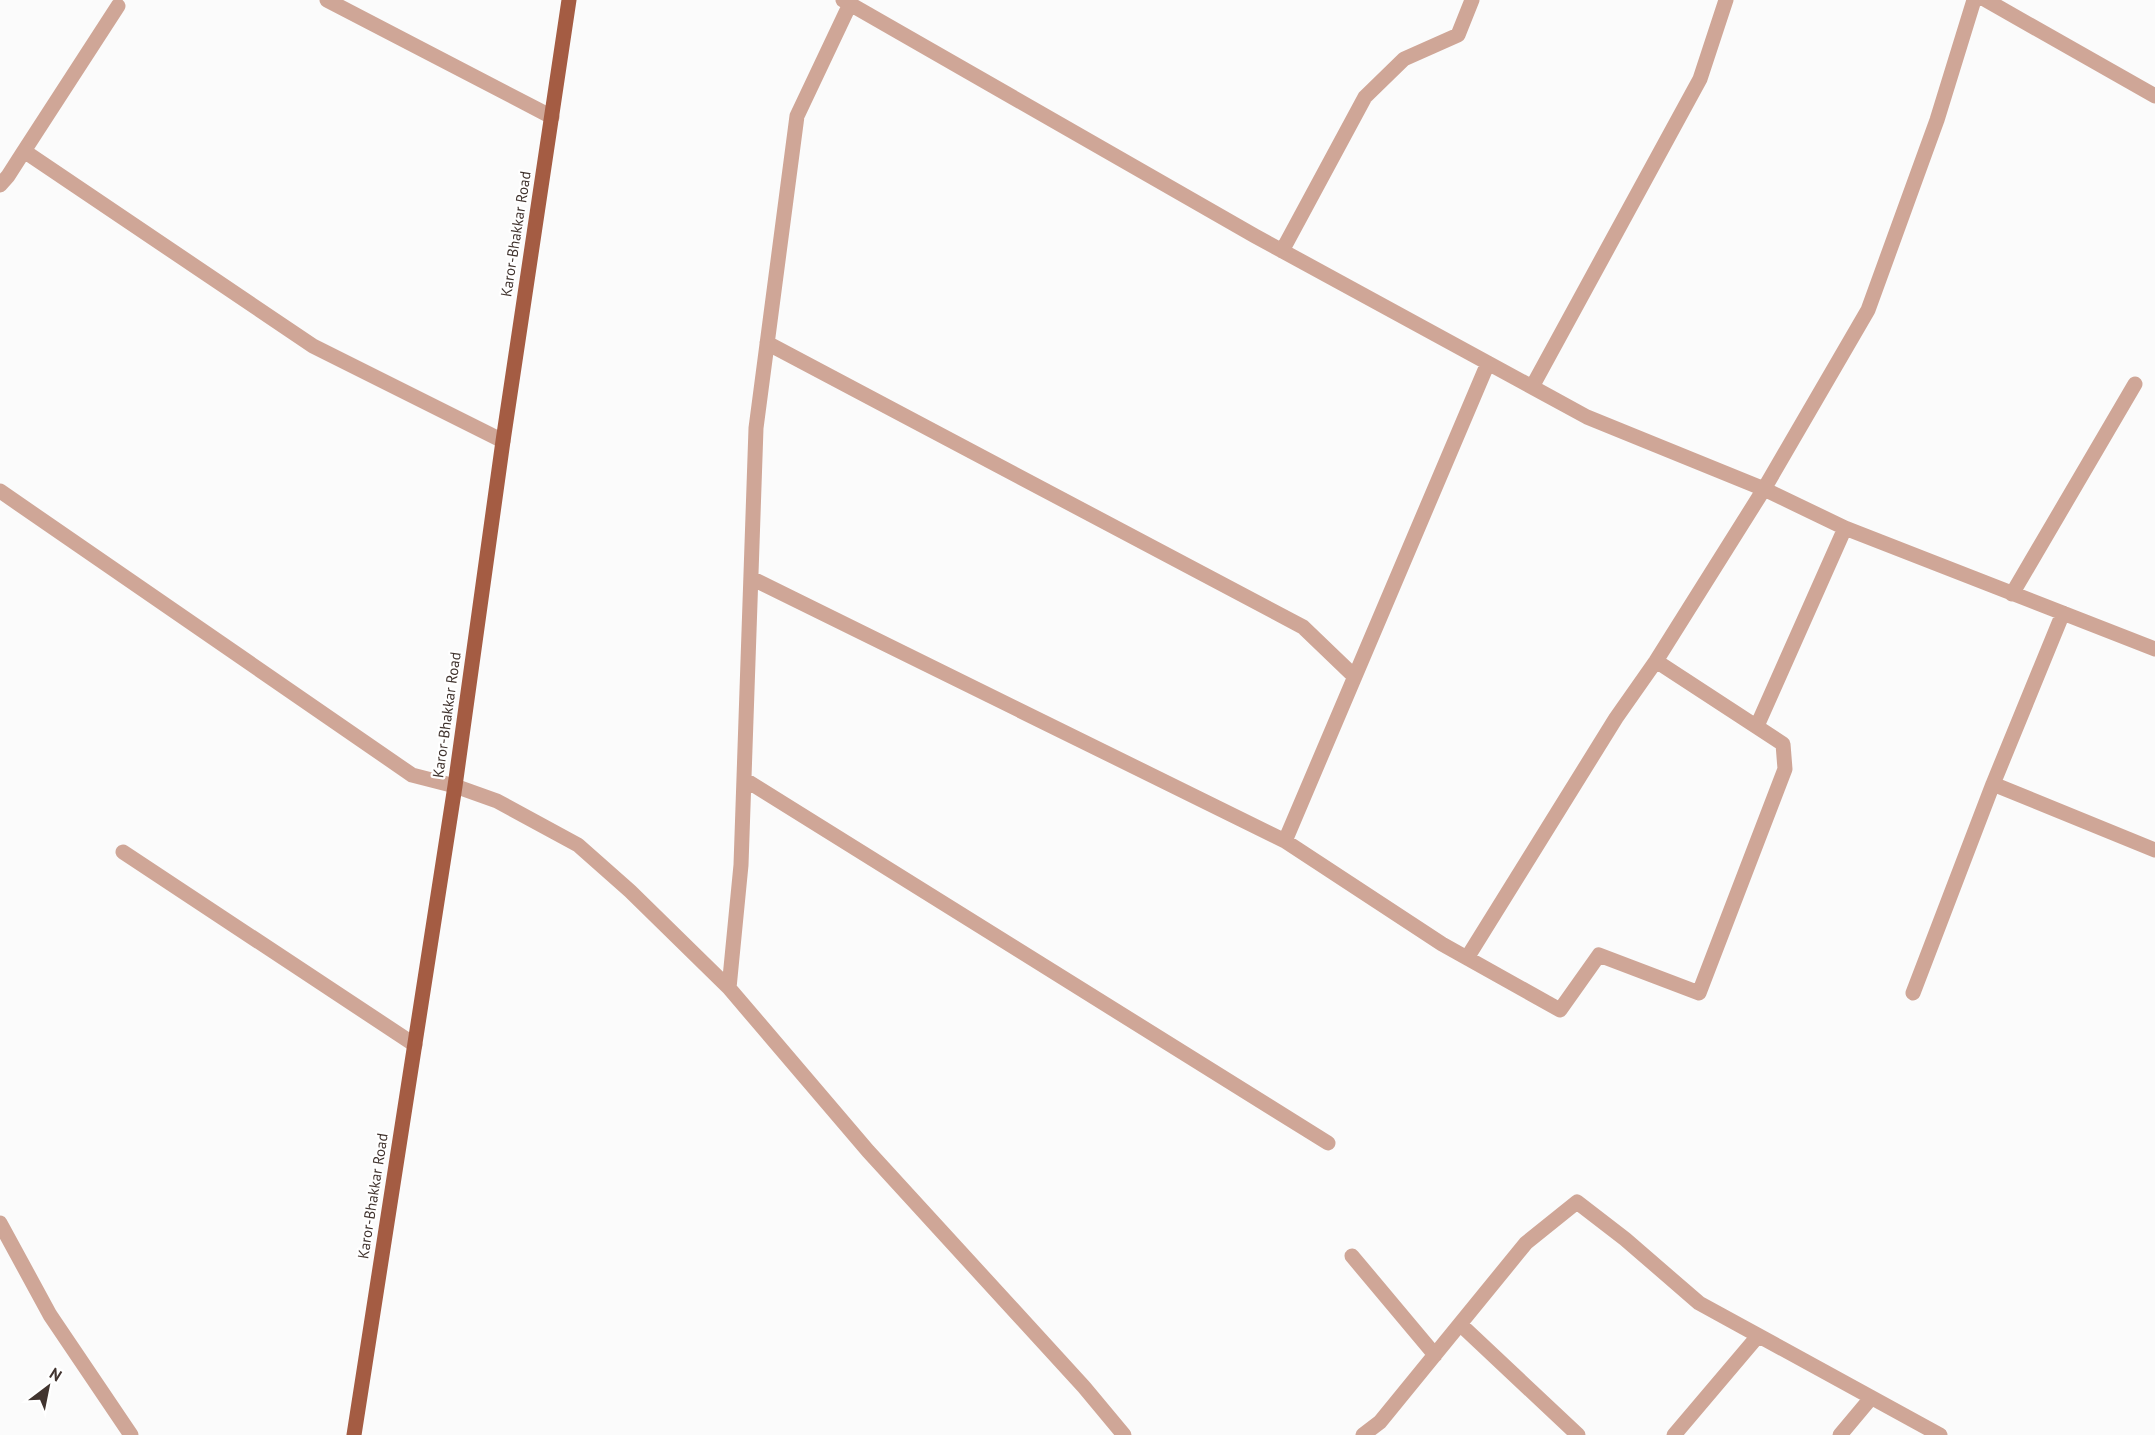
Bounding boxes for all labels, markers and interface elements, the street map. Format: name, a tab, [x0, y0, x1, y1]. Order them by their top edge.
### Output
street label: Karor-Bhakkar Road	[496, 170, 535, 298]
street label: Karor-Bhakkar Road	[428, 651, 465, 779]
street label: Karor-Bhakkar Road	[353, 1132, 392, 1260]
north arrow	[18, 1357, 78, 1417]
text: N	[46, 1363, 66, 1386]

